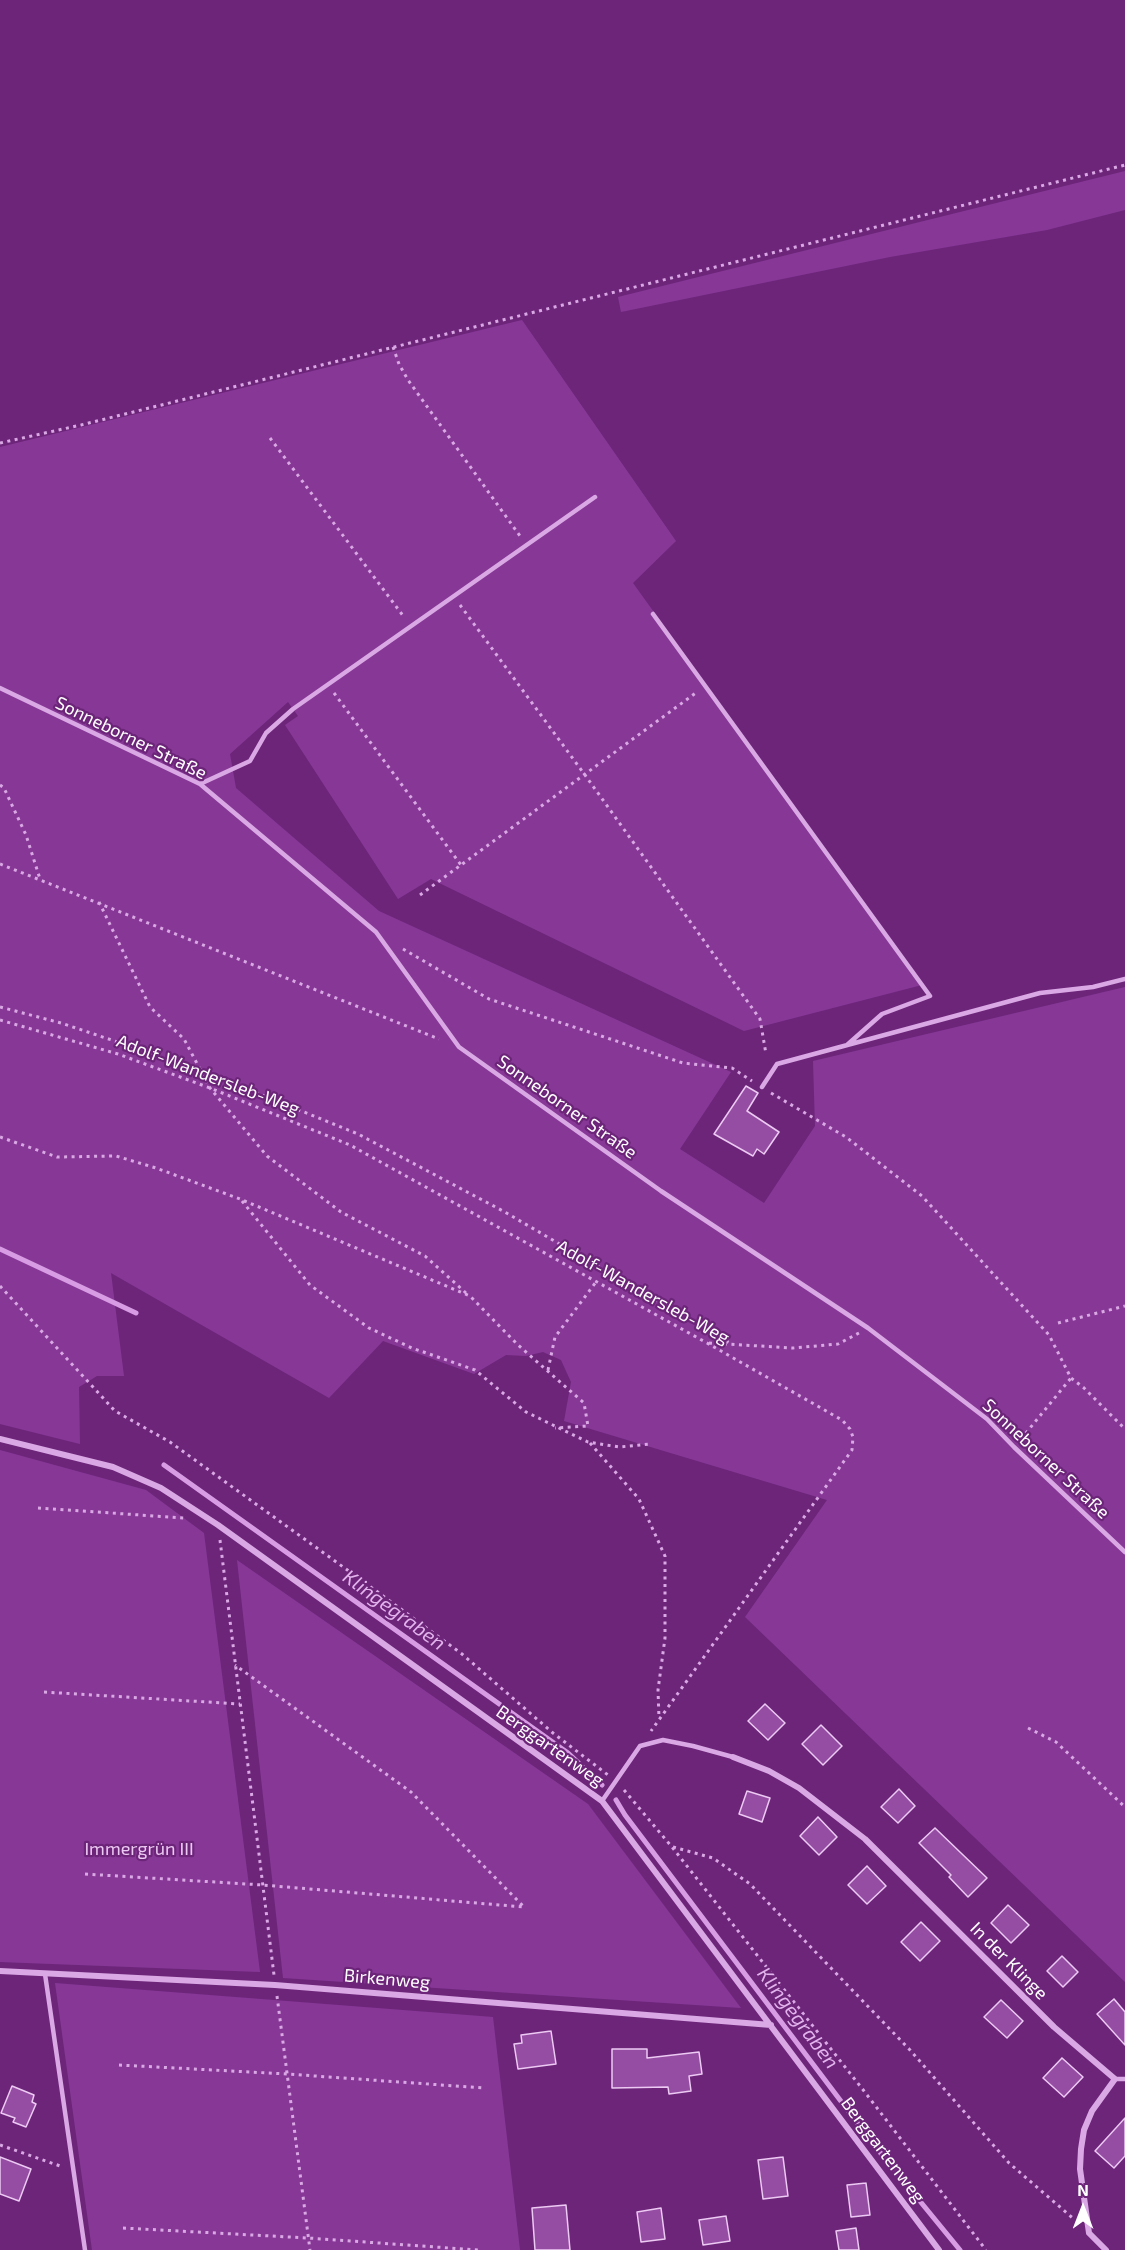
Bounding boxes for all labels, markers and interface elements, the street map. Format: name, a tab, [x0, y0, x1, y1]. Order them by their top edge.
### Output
street label: Sonneborner Straße	[52, 692, 210, 784]
street label: Adolf-Wandersleb-Weg	[113, 1030, 303, 1120]
street label: Sonneborner Straße	[493, 1051, 641, 1163]
street label: Adolf-Wandersleb-Weg	[553, 1235, 733, 1349]
street label: Sonneborner Straße	[978, 1395, 1114, 1523]
water label: Klingegraben	[338, 1565, 450, 1655]
street label: Berggartenweg	[492, 1701, 608, 1791]
park label: Immergrün III	[84, 1838, 194, 1860]
street label: In der Klinge	[966, 1918, 1052, 2004]
water label: Klingegraben	[752, 1962, 844, 2074]
street label: Birkenweg	[343, 1964, 431, 1994]
street label: Berggartenweg	[836, 2093, 930, 2207]
north arrow	[1053, 2178, 1113, 2238]
text: N	[1077, 2180, 1089, 2199]

